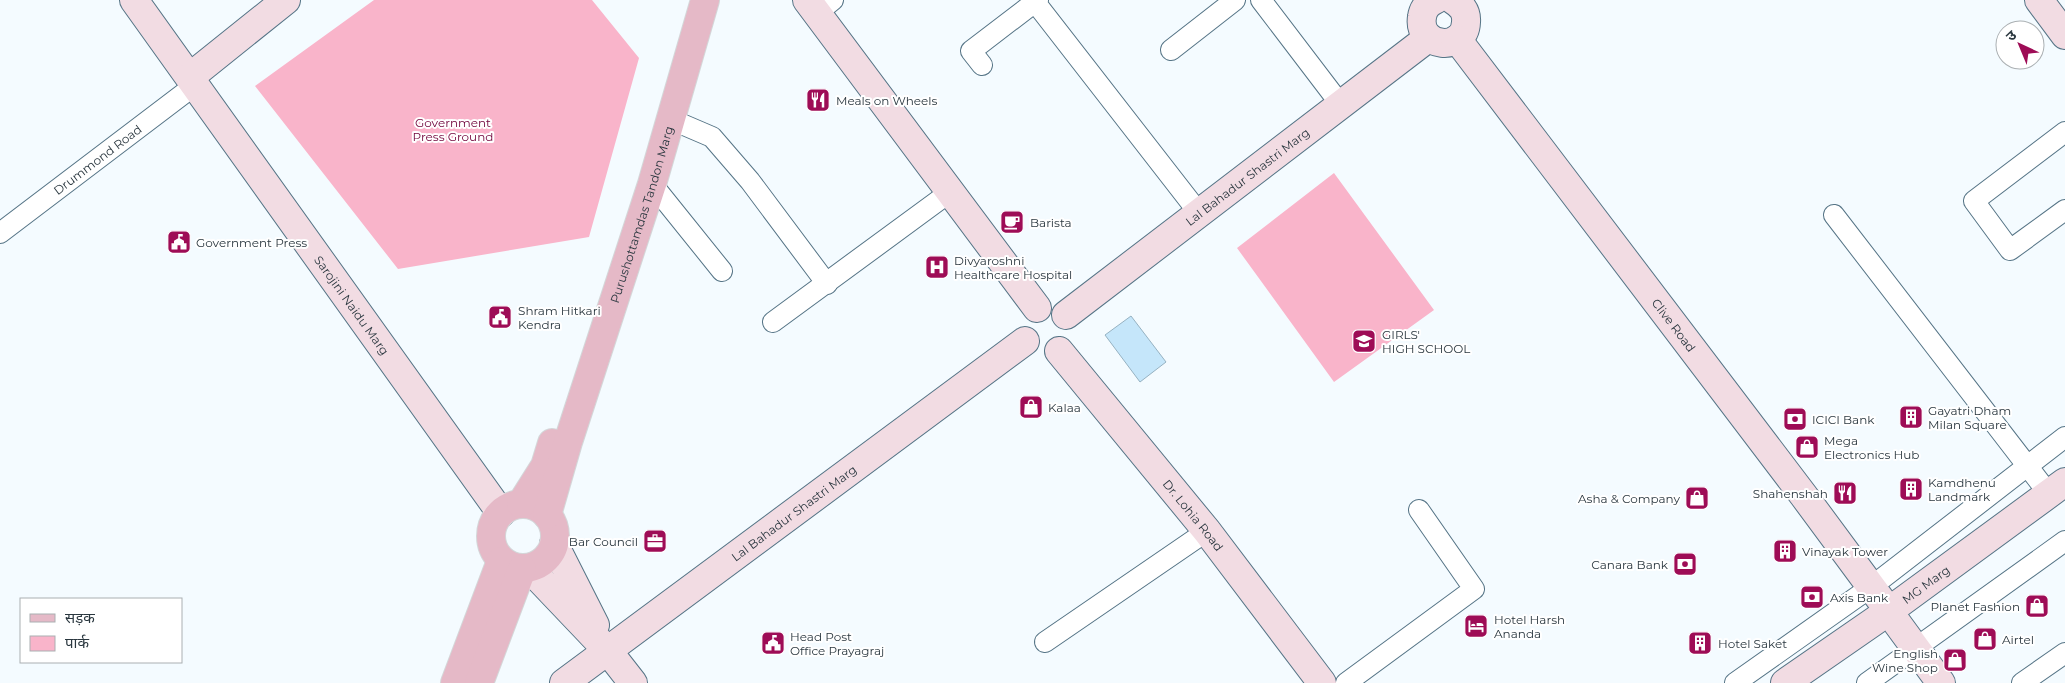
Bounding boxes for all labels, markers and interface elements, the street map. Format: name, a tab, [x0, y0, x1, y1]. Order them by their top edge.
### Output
north arrow	[1995, 20, 2045, 70]
text: उ	[2002, 26, 2021, 45]
restaurant icon: Meals on Wheels	[805, 87, 831, 113]
place label: Meals on Wheels	[836, 93, 938, 108]
park label: Government Press Ground	[413, 115, 493, 144]
street label: Drummond Road	[50, 121, 144, 197]
street label: Purushottamdas Tandon Marg	[606, 124, 676, 305]
street label: Lal Bahadur Shastri Marg	[1182, 124, 1312, 229]
cafe icon: Barista	[999, 209, 1025, 235]
place label: Barista	[1030, 215, 1072, 230]
public building icon: Government Press	[166, 229, 192, 255]
place label: Government Press	[196, 235, 307, 250]
street label: Sarojini Naidu Marg	[312, 252, 393, 358]
place label: Divyaroshni Healthcare Hospital	[954, 253, 1072, 282]
hospital icon: Divyaroshni Healthcare Hospital	[924, 254, 950, 280]
street label: Clive Road	[1649, 295, 1699, 355]
place label: Shram Hitkari Kendra	[518, 303, 601, 332]
public building icon: Shram Hitkari Kendra	[487, 304, 513, 330]
place label: GIRLS' HIGH SCHOOL	[1382, 327, 1470, 356]
school or university icon: GIRLS' HIGH SCHOOL	[1351, 328, 1377, 354]
shop icon: Kalaa	[1018, 394, 1044, 420]
place label: Kalaa	[1048, 400, 1081, 415]
place label: Gayatri Dham Milan Square	[1928, 403, 2011, 432]
building icon: Gayatri Dham Milan Square	[1898, 404, 1924, 430]
bank icon: ICICI Bank	[1782, 406, 1808, 432]
place label: ICICI Bank	[1812, 412, 1875, 427]
place label: Mega Electronics Hub	[1824, 433, 1919, 462]
shop icon: Mega Electronics Hub	[1794, 434, 1820, 460]
street label: Lal Bahadur Shastri Marg	[728, 461, 859, 564]
place label: Kamdhenu Landmark	[1928, 475, 1996, 504]
street label: Dr. Lohia Road	[1160, 476, 1227, 554]
building icon: Kamdhenu Landmark	[1898, 476, 1924, 502]
restaurant icon: Shahenshah	[1832, 480, 1858, 506]
shop icon: Asha & Company	[1684, 485, 1710, 511]
place label: Shahenshah	[1753, 486, 1828, 501]
place label: Asha & Company	[1578, 491, 1680, 506]
office icon: Bar Council	[642, 528, 668, 554]
place label: Bar Council	[569, 534, 638, 549]
building icon: Vinayak Tower	[1772, 538, 1798, 564]
place label: Vinayak Tower	[1802, 544, 1888, 559]
bank icon: Canara Bank	[1672, 551, 1698, 577]
place label: Canara Bank	[1591, 557, 1669, 572]
street label: MG Marg	[1899, 562, 1952, 607]
bank icon: Axis Bank	[1799, 584, 1825, 610]
place label: Axis Bank	[1830, 590, 1889, 605]
shop icon: Planet Fashion	[2024, 593, 2050, 619]
legend	[20, 598, 182, 663]
place label: Planet Fashion	[1930, 599, 2020, 614]
text: सड़क	[65, 608, 95, 627]
place label: Hotel Harsh Ananda	[1494, 612, 1565, 641]
hotel icon: Hotel Harsh Ananda	[1463, 613, 1489, 639]
shop icon: Airtel	[1972, 626, 1998, 652]
place label: Head Post Office Prayagraj	[790, 629, 884, 658]
public building icon: Head Post Office Prayagraj	[760, 630, 786, 656]
building icon: Hotel Saket	[1687, 630, 1713, 656]
place label: Airtel	[2002, 632, 2034, 647]
text: पार्क	[65, 633, 89, 652]
place label: Hotel Saket	[1718, 636, 1787, 651]
place label: English Wine Shop	[1872, 646, 1938, 675]
shop icon: English Wine Shop	[1942, 647, 1968, 673]

